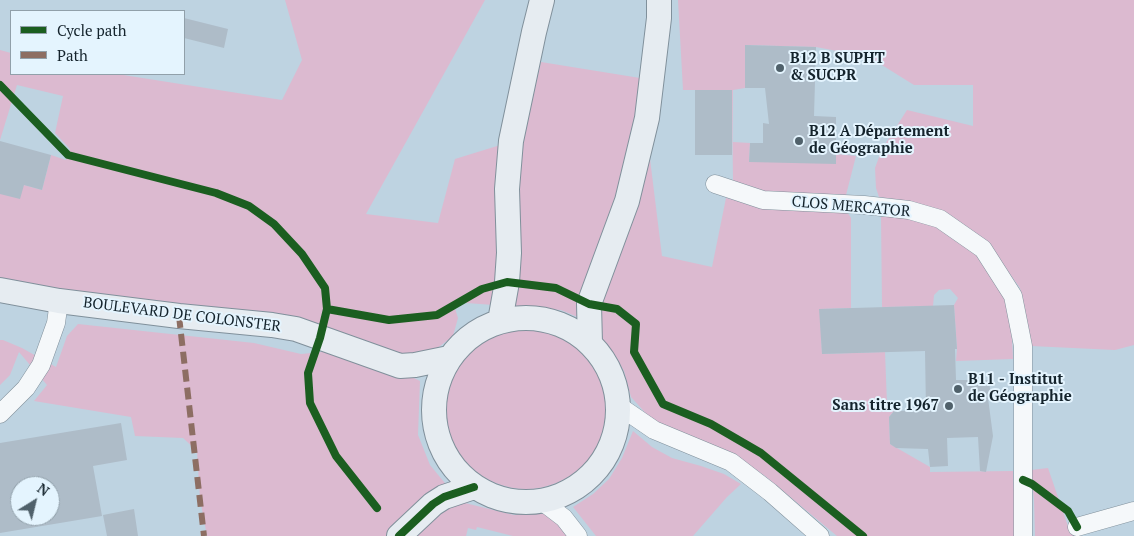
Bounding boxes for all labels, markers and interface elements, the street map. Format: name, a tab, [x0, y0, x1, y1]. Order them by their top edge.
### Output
legend	[10, 10, 185, 75]
text: Cycle path	[57, 20, 127, 40]
text: Path	[57, 45, 88, 65]
place label: B12 B SUPHT & SUCPR	[790, 50, 885, 85]
marker: B12 B SUPHT & SUCPR	[774, 62, 786, 74]
place label: B12 A Département de Géographie	[809, 123, 949, 158]
marker: B12 A Département de Géographie	[793, 135, 805, 147]
street label: CLOS MERCATOR	[791, 193, 911, 221]
street label: BOULEVARD DE COLONSTER	[82, 294, 282, 336]
place label: B11 - Institut de Géographie	[968, 371, 1072, 406]
marker: B11 - Institut de Géographie	[952, 383, 964, 395]
place label: Sans titre 1967	[832, 397, 939, 415]
marker: Sans titre 1967	[943, 400, 955, 412]
north arrow	[10, 476, 60, 526]
text: N	[34, 478, 53, 500]

